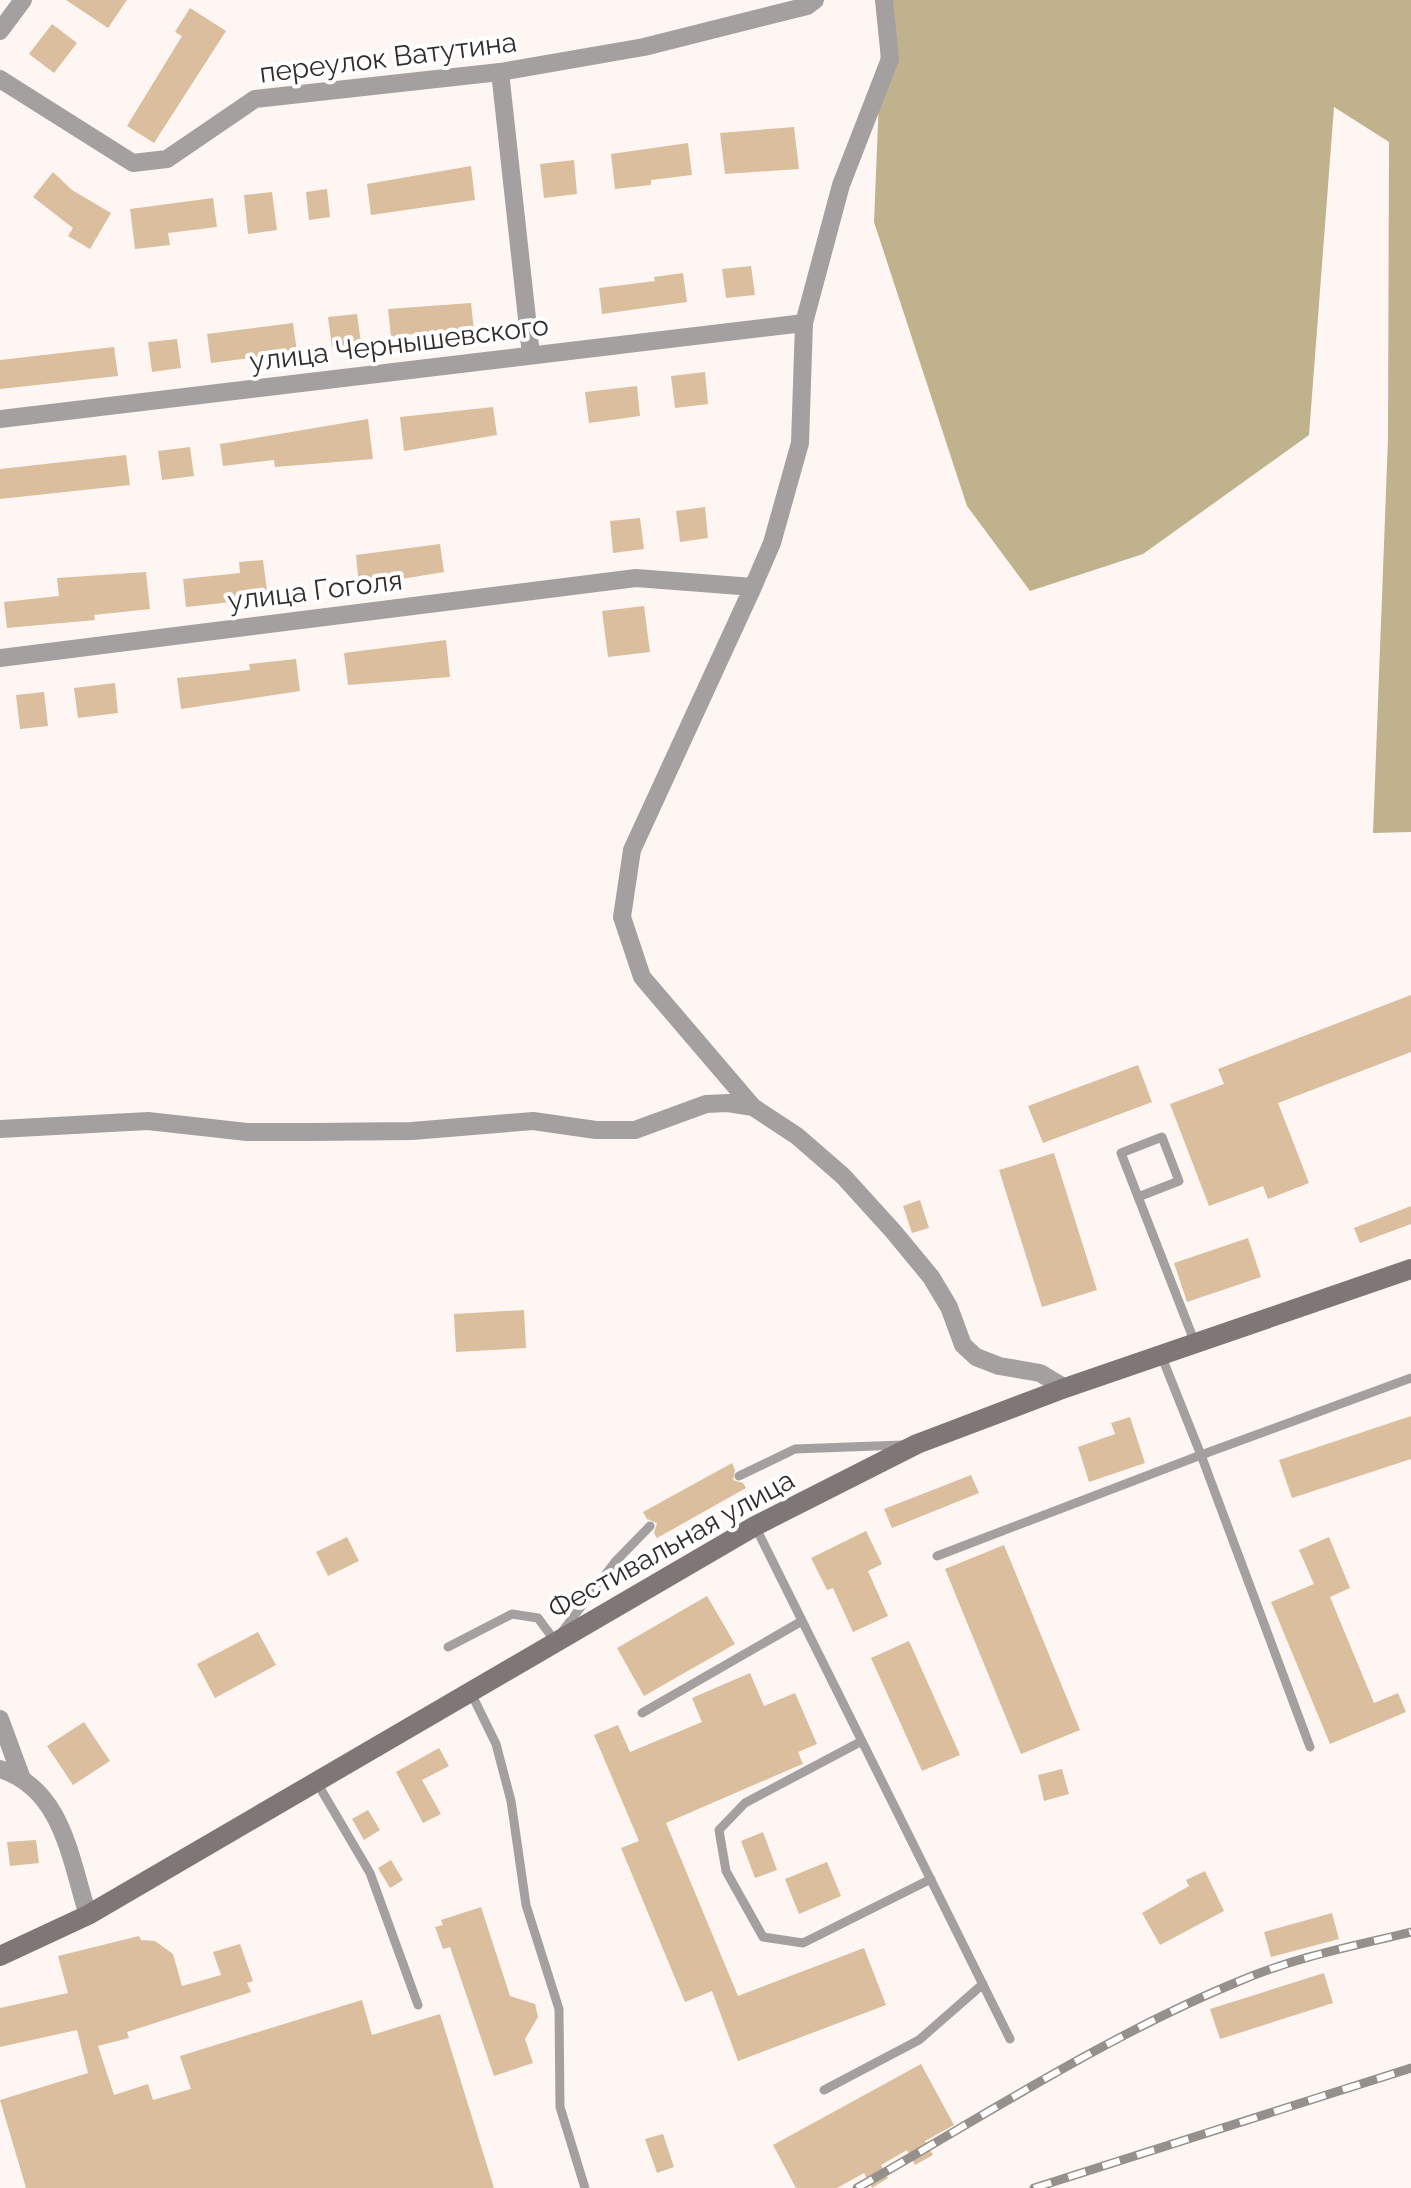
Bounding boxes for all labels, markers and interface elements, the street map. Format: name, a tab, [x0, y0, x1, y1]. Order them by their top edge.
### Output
street label: переулок Ватутина	[258, 25, 519, 90]
street label: улица Чернышевского	[248, 309, 550, 378]
street label: улица Гоголя	[226, 563, 404, 618]
street label: Фестивальная улица	[543, 1463, 800, 1626]

